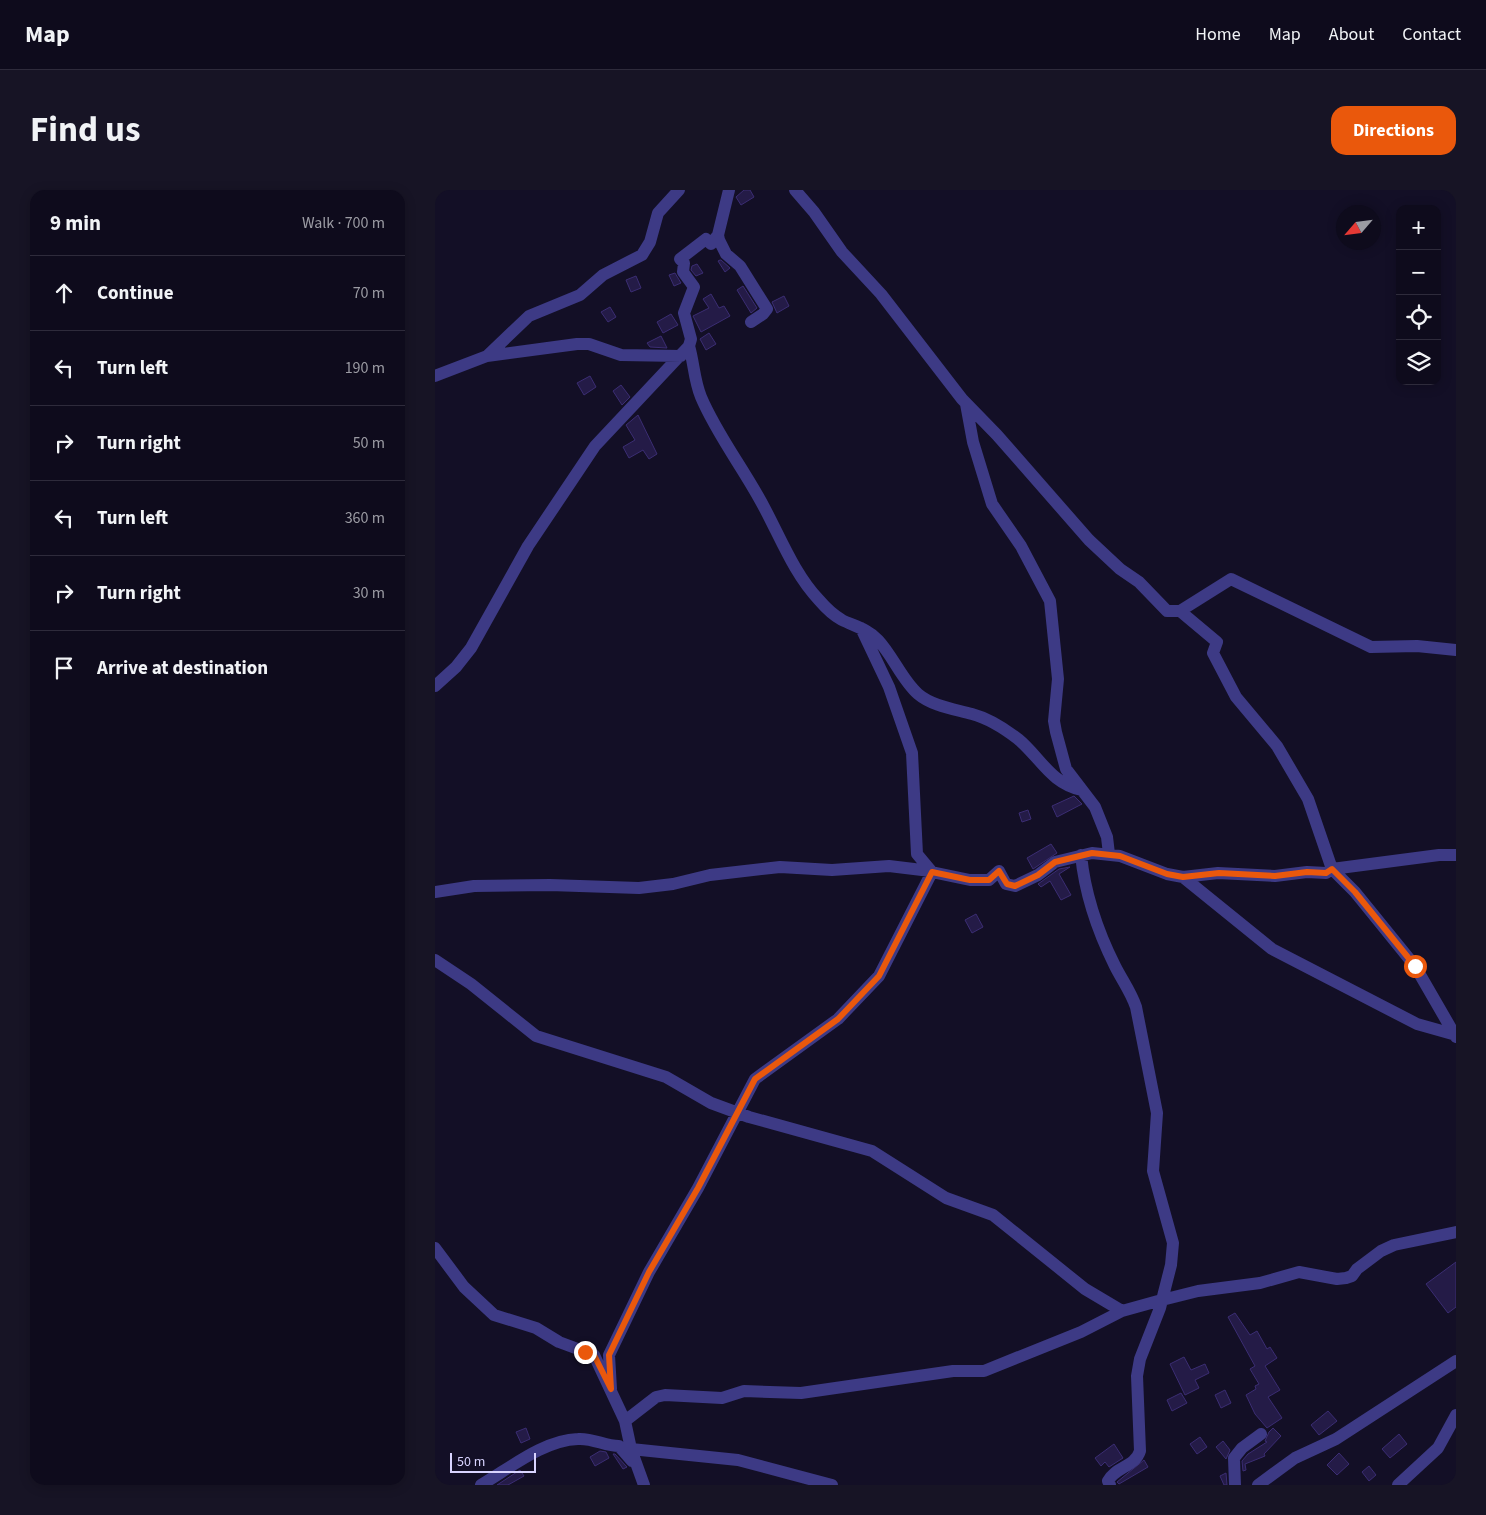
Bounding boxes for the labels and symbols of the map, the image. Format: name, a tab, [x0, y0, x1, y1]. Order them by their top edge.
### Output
north arrow	[1336, 205, 1381, 250]
route start	[1404, 955, 1427, 978]
route end	[574, 1341, 597, 1364]
scale bar	[450, 1450, 536, 1473]

